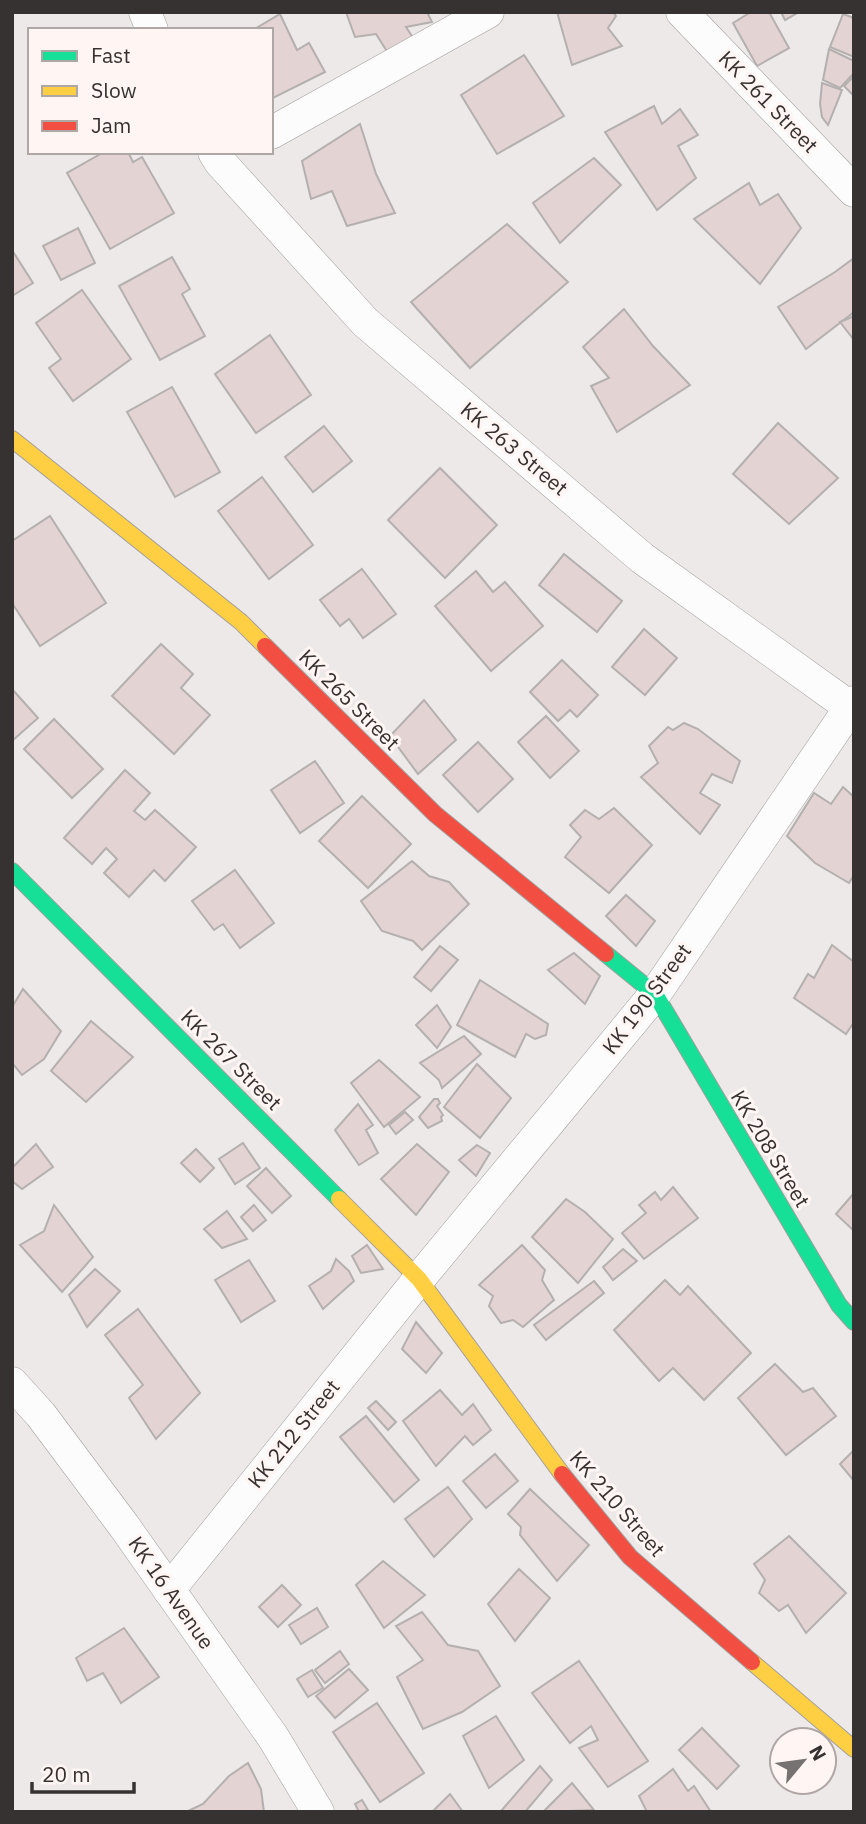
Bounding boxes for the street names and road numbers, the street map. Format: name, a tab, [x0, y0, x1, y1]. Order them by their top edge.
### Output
street label: KK 261 Street	[713, 44, 825, 158]
street label: KK 263 Street	[455, 395, 574, 501]
street label: KK 265 Street	[293, 643, 406, 756]
street label: KK 190 Street	[595, 937, 697, 1060]
street label: KK 267 Street	[175, 1003, 288, 1116]
street label: KK 208 Street	[725, 1085, 817, 1212]
street label: KK 212 Street	[241, 1373, 346, 1493]
street label: KK 210 Street	[564, 1444, 672, 1562]
street label: KK 16 Avenue	[123, 1530, 221, 1654]

